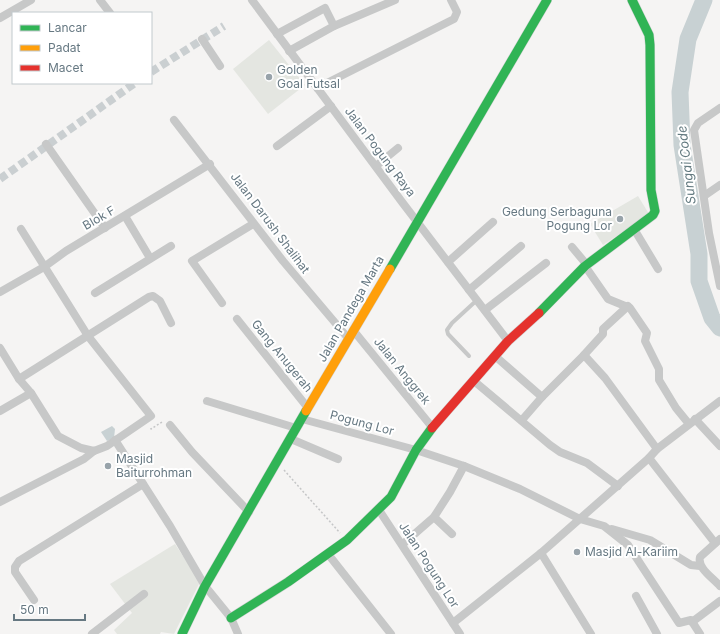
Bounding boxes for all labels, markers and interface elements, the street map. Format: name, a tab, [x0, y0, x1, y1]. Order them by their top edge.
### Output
legend	[12, 12, 152, 84]
text: Lancar	[48, 20, 87, 35]
text: Padat	[48, 40, 80, 55]
text: Macet	[48, 60, 83, 75]
place label: Golden Goal Futsal	[277, 62, 340, 91]
marker: Golden Goal Futsal	[264, 72, 274, 82]
street label: Jalan Pogung Raya	[342, 104, 419, 200]
water label: Sungai Code	[673, 125, 699, 205]
street label: Jalan Darush Shalihat	[228, 169, 313, 276]
street label: Blok F	[80, 202, 118, 233]
place label: Gedung Serbaguna Pogung Lor	[502, 204, 612, 233]
marker: Gedung Serbaguna Pogung Lor	[615, 214, 625, 224]
street label: Jalan Pandega Marta	[314, 253, 387, 364]
street label: Gang Anugerah	[249, 317, 316, 395]
street label: Jalan Anggrek	[371, 334, 434, 407]
street label: Pogung Lor	[329, 407, 396, 438]
place label: Masjid Baiturrohman	[116, 451, 192, 480]
marker: Masjid Baiturrohman	[103, 461, 113, 471]
street label: Jalan Pogung Lor	[396, 519, 463, 611]
place label: Masjid Al-Kariim	[585, 544, 678, 559]
marker: Masjid Al-Kariim	[572, 547, 582, 557]
scale bar	[14, 596, 85, 622]
text: 50 m	[20, 602, 49, 617]

